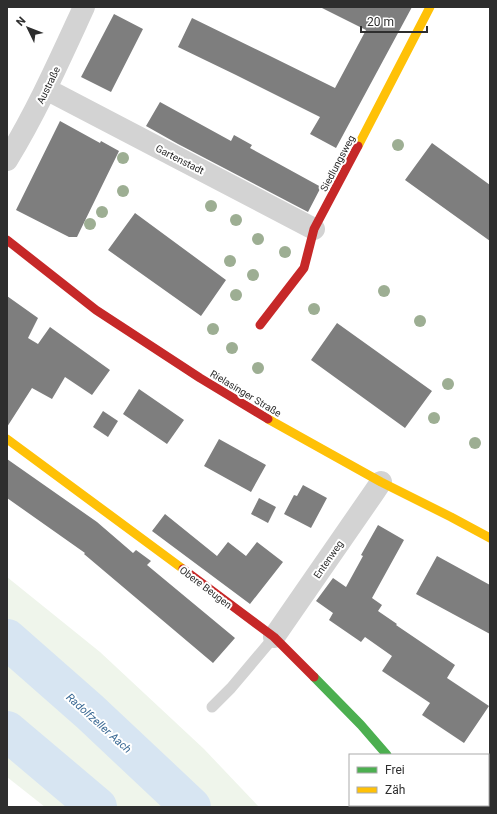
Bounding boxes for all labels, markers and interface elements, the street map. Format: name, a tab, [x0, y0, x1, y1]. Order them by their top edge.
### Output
north arrow	[8, 8, 48, 48]
scale bar	[361, 8, 427, 34]
text: N	[14, 14, 29, 29]
text: 20 m	[367, 15, 394, 29]
street label: Austraße	[35, 65, 62, 106]
street label: Siedlungsweg	[318, 133, 357, 193]
street label: Gartenstadt	[154, 143, 206, 176]
street label: Rielasinger Straße	[208, 368, 283, 419]
street label: Entenweg	[311, 538, 345, 580]
street label: Obere Beugen	[177, 564, 234, 611]
water label: Radolfzeller Aach	[63, 691, 134, 756]
legend	[349, 754, 489, 806]
text: Frei	[385, 763, 405, 777]
text: Zäh	[385, 783, 405, 797]

